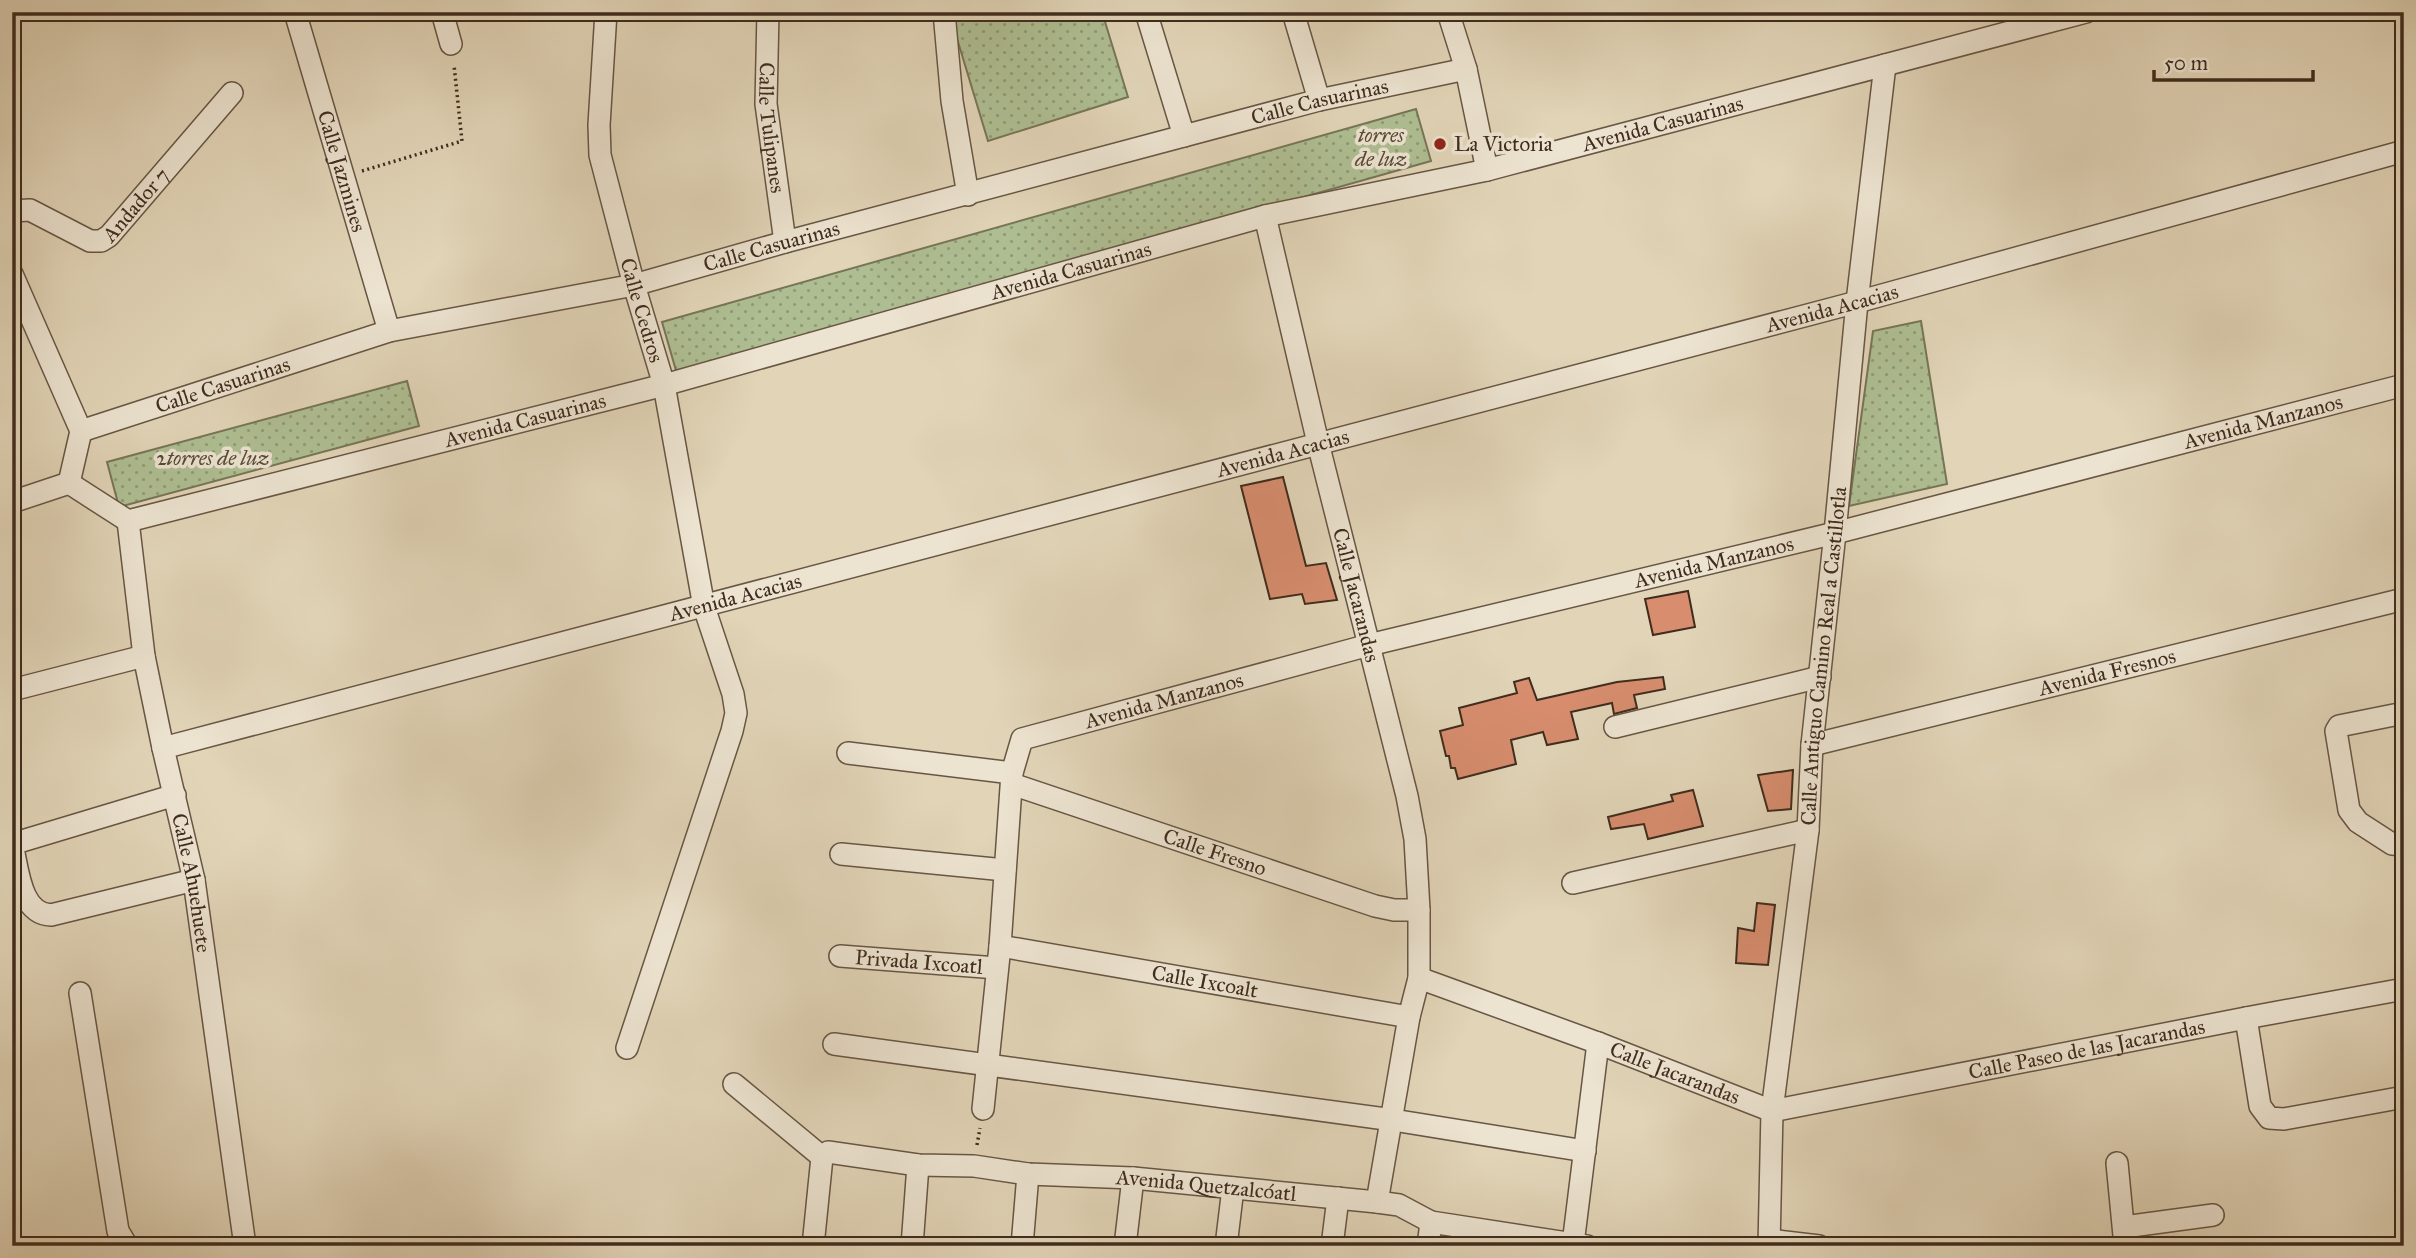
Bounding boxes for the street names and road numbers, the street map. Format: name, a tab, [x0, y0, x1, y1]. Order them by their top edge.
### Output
street label: Calle Tulipanes	[753, 62, 791, 195]
street label: Calle Casuarinas	[1248, 73, 1391, 131]
street label: Avenida Casuarinas	[1579, 90, 1746, 158]
street label: Calle Jazmines	[312, 107, 372, 235]
street label: Andador 7	[96, 162, 175, 248]
street label: Calle Casuarinas	[700, 215, 843, 278]
street label: Avenida Casuarinas	[987, 236, 1154, 306]
street label: Calle Cedros	[614, 255, 669, 366]
street label: Avenida Acacias	[1762, 278, 1901, 339]
street label: Calle Casuarinas	[152, 351, 293, 419]
street label: Avenida Casuarinas	[441, 387, 609, 453]
street label: Avenida Manzanos	[2180, 388, 2345, 455]
street label: Avenida Acacias	[1213, 423, 1352, 483]
street label: Calle Antiguo Camino Real a Castillotla	[1795, 485, 1852, 826]
street label: Calle Jacarandas	[1327, 525, 1386, 665]
street label: Avenida Manzanos	[1631, 530, 1796, 594]
street label: Avenida Acacias	[666, 567, 804, 627]
street label: Avenida Fresnos	[2035, 643, 2178, 702]
street label: Avenida Manzanos	[1081, 667, 1246, 735]
street label: Calle Ahuehuete	[166, 811, 217, 954]
street label: Calle Fresno	[1160, 823, 1270, 882]
street label: Privada Ixcoatl	[854, 944, 984, 980]
street label: Calle Ixcoalt	[1150, 960, 1261, 1004]
street label: Calle Paseo de las Jacarandas	[1966, 1013, 2207, 1085]
street label: Calle Jacarandas	[1606, 1036, 1744, 1110]
street label: Avenida Quetzalcóatl	[1115, 1164, 1298, 1207]

